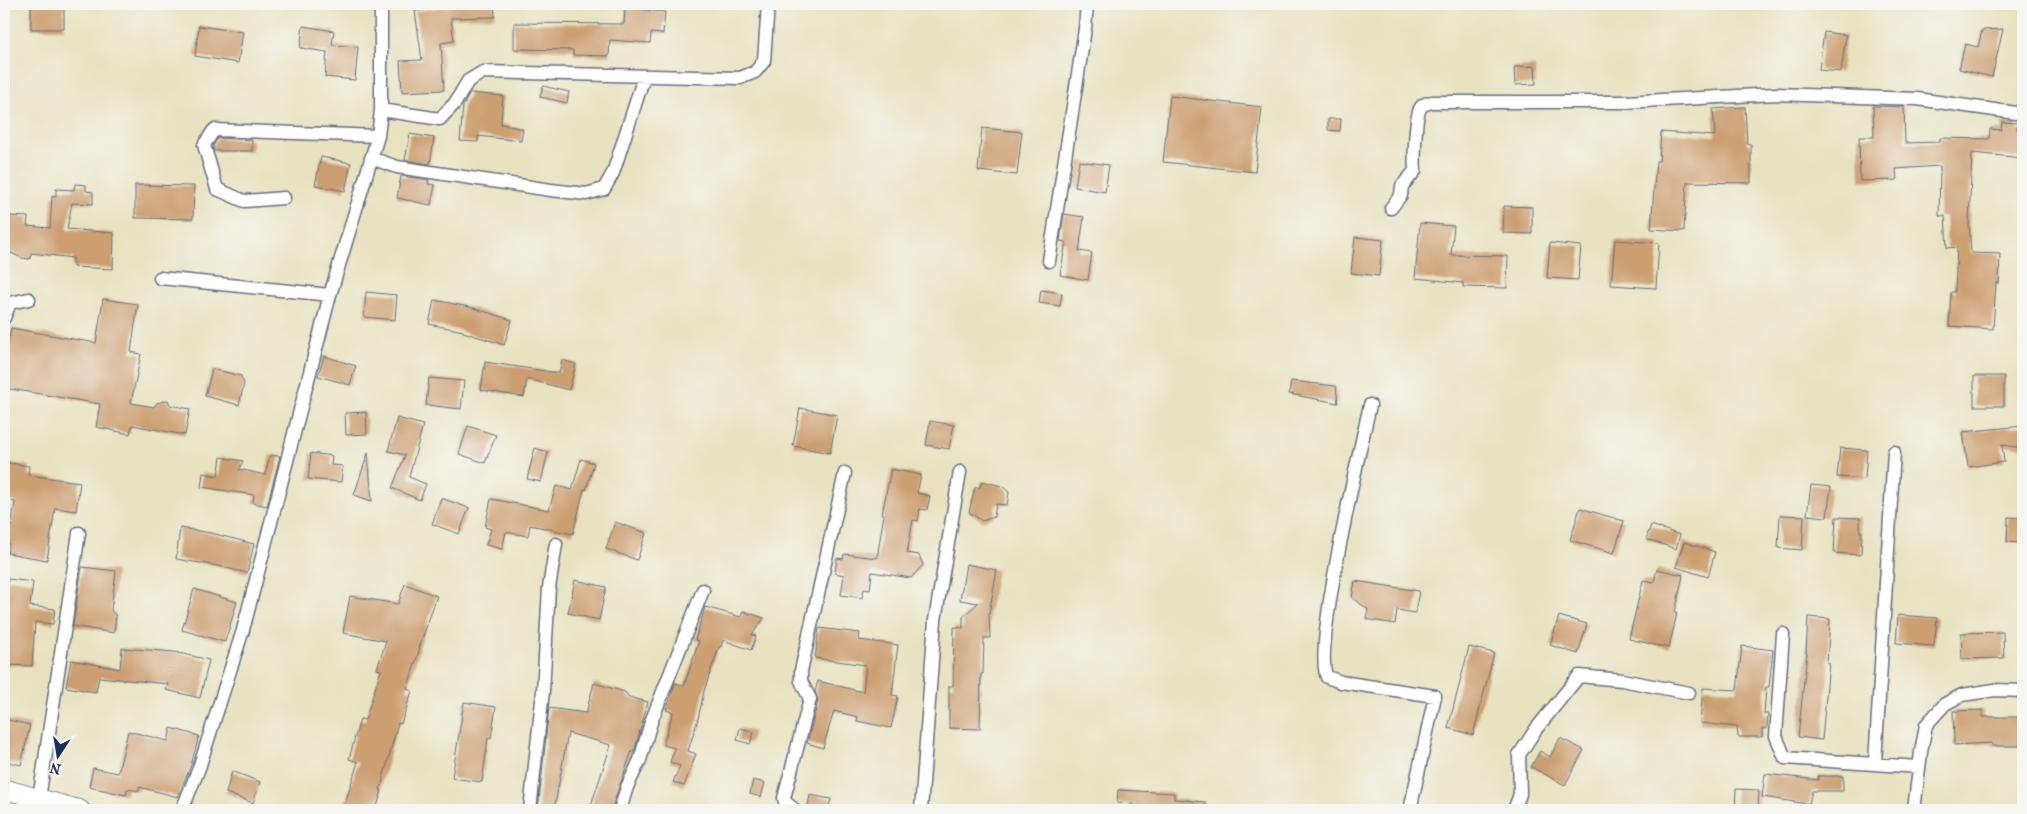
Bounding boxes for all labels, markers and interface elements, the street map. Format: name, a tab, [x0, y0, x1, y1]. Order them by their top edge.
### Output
north arrow	[32, 732, 82, 782]
text: N	[48, 759, 62, 778]

